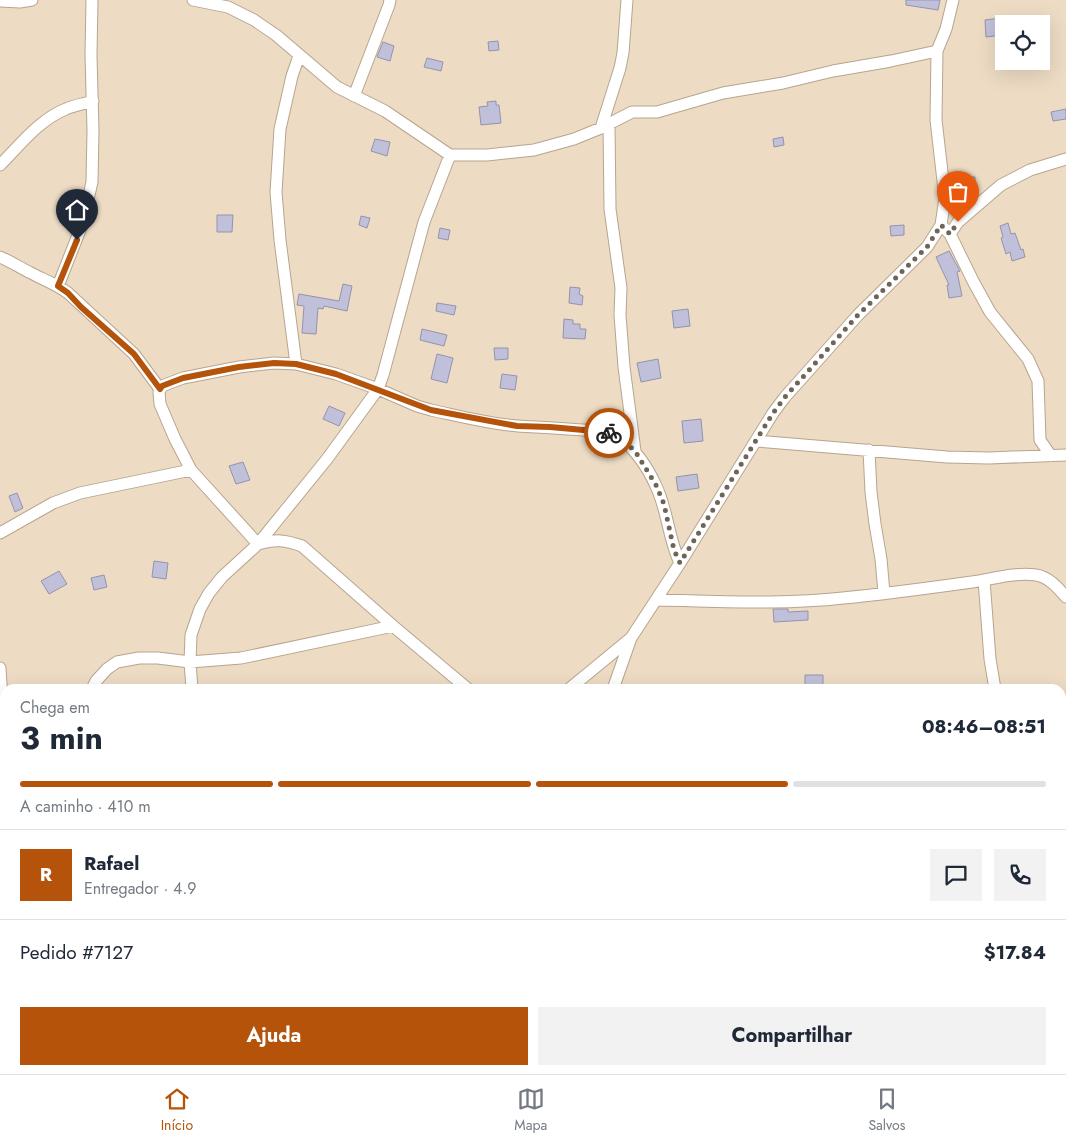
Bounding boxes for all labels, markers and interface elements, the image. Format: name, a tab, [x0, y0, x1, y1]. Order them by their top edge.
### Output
map controls	[995, 15, 1050, 70]
button: locate	[995, 15, 1050, 70]
pin	[937, 171, 979, 222]
icon: bag	[944, 178, 972, 206]
pin	[56, 189, 98, 240]
icon: home	[63, 196, 91, 224]
courier	[584, 408, 634, 458]
icon: bike	[595, 419, 623, 447]
text: Chega em	[20, 696, 90, 719]
text: 08:46–08:51	[922, 713, 1046, 740]
text: 3 min	[20, 715, 103, 761]
text: A caminho · 410 m	[20, 795, 151, 818]
button: chat	[930, 849, 982, 901]
button: phone	[994, 849, 1046, 901]
text: Rafael	[84, 850, 139, 877]
text: R	[40, 861, 52, 888]
text: Entregador · 4.9	[84, 877, 196, 900]
text: Pedido #7127	[20, 939, 133, 966]
text: $17.84	[984, 939, 1046, 966]
button: Ajuda	[20, 1007, 528, 1065]
button: Compartilhar	[538, 1007, 1046, 1065]
tab: Início	[161, 1085, 193, 1135]
tab: Mapa	[514, 1085, 547, 1135]
tab: Salvos	[868, 1085, 905, 1135]

